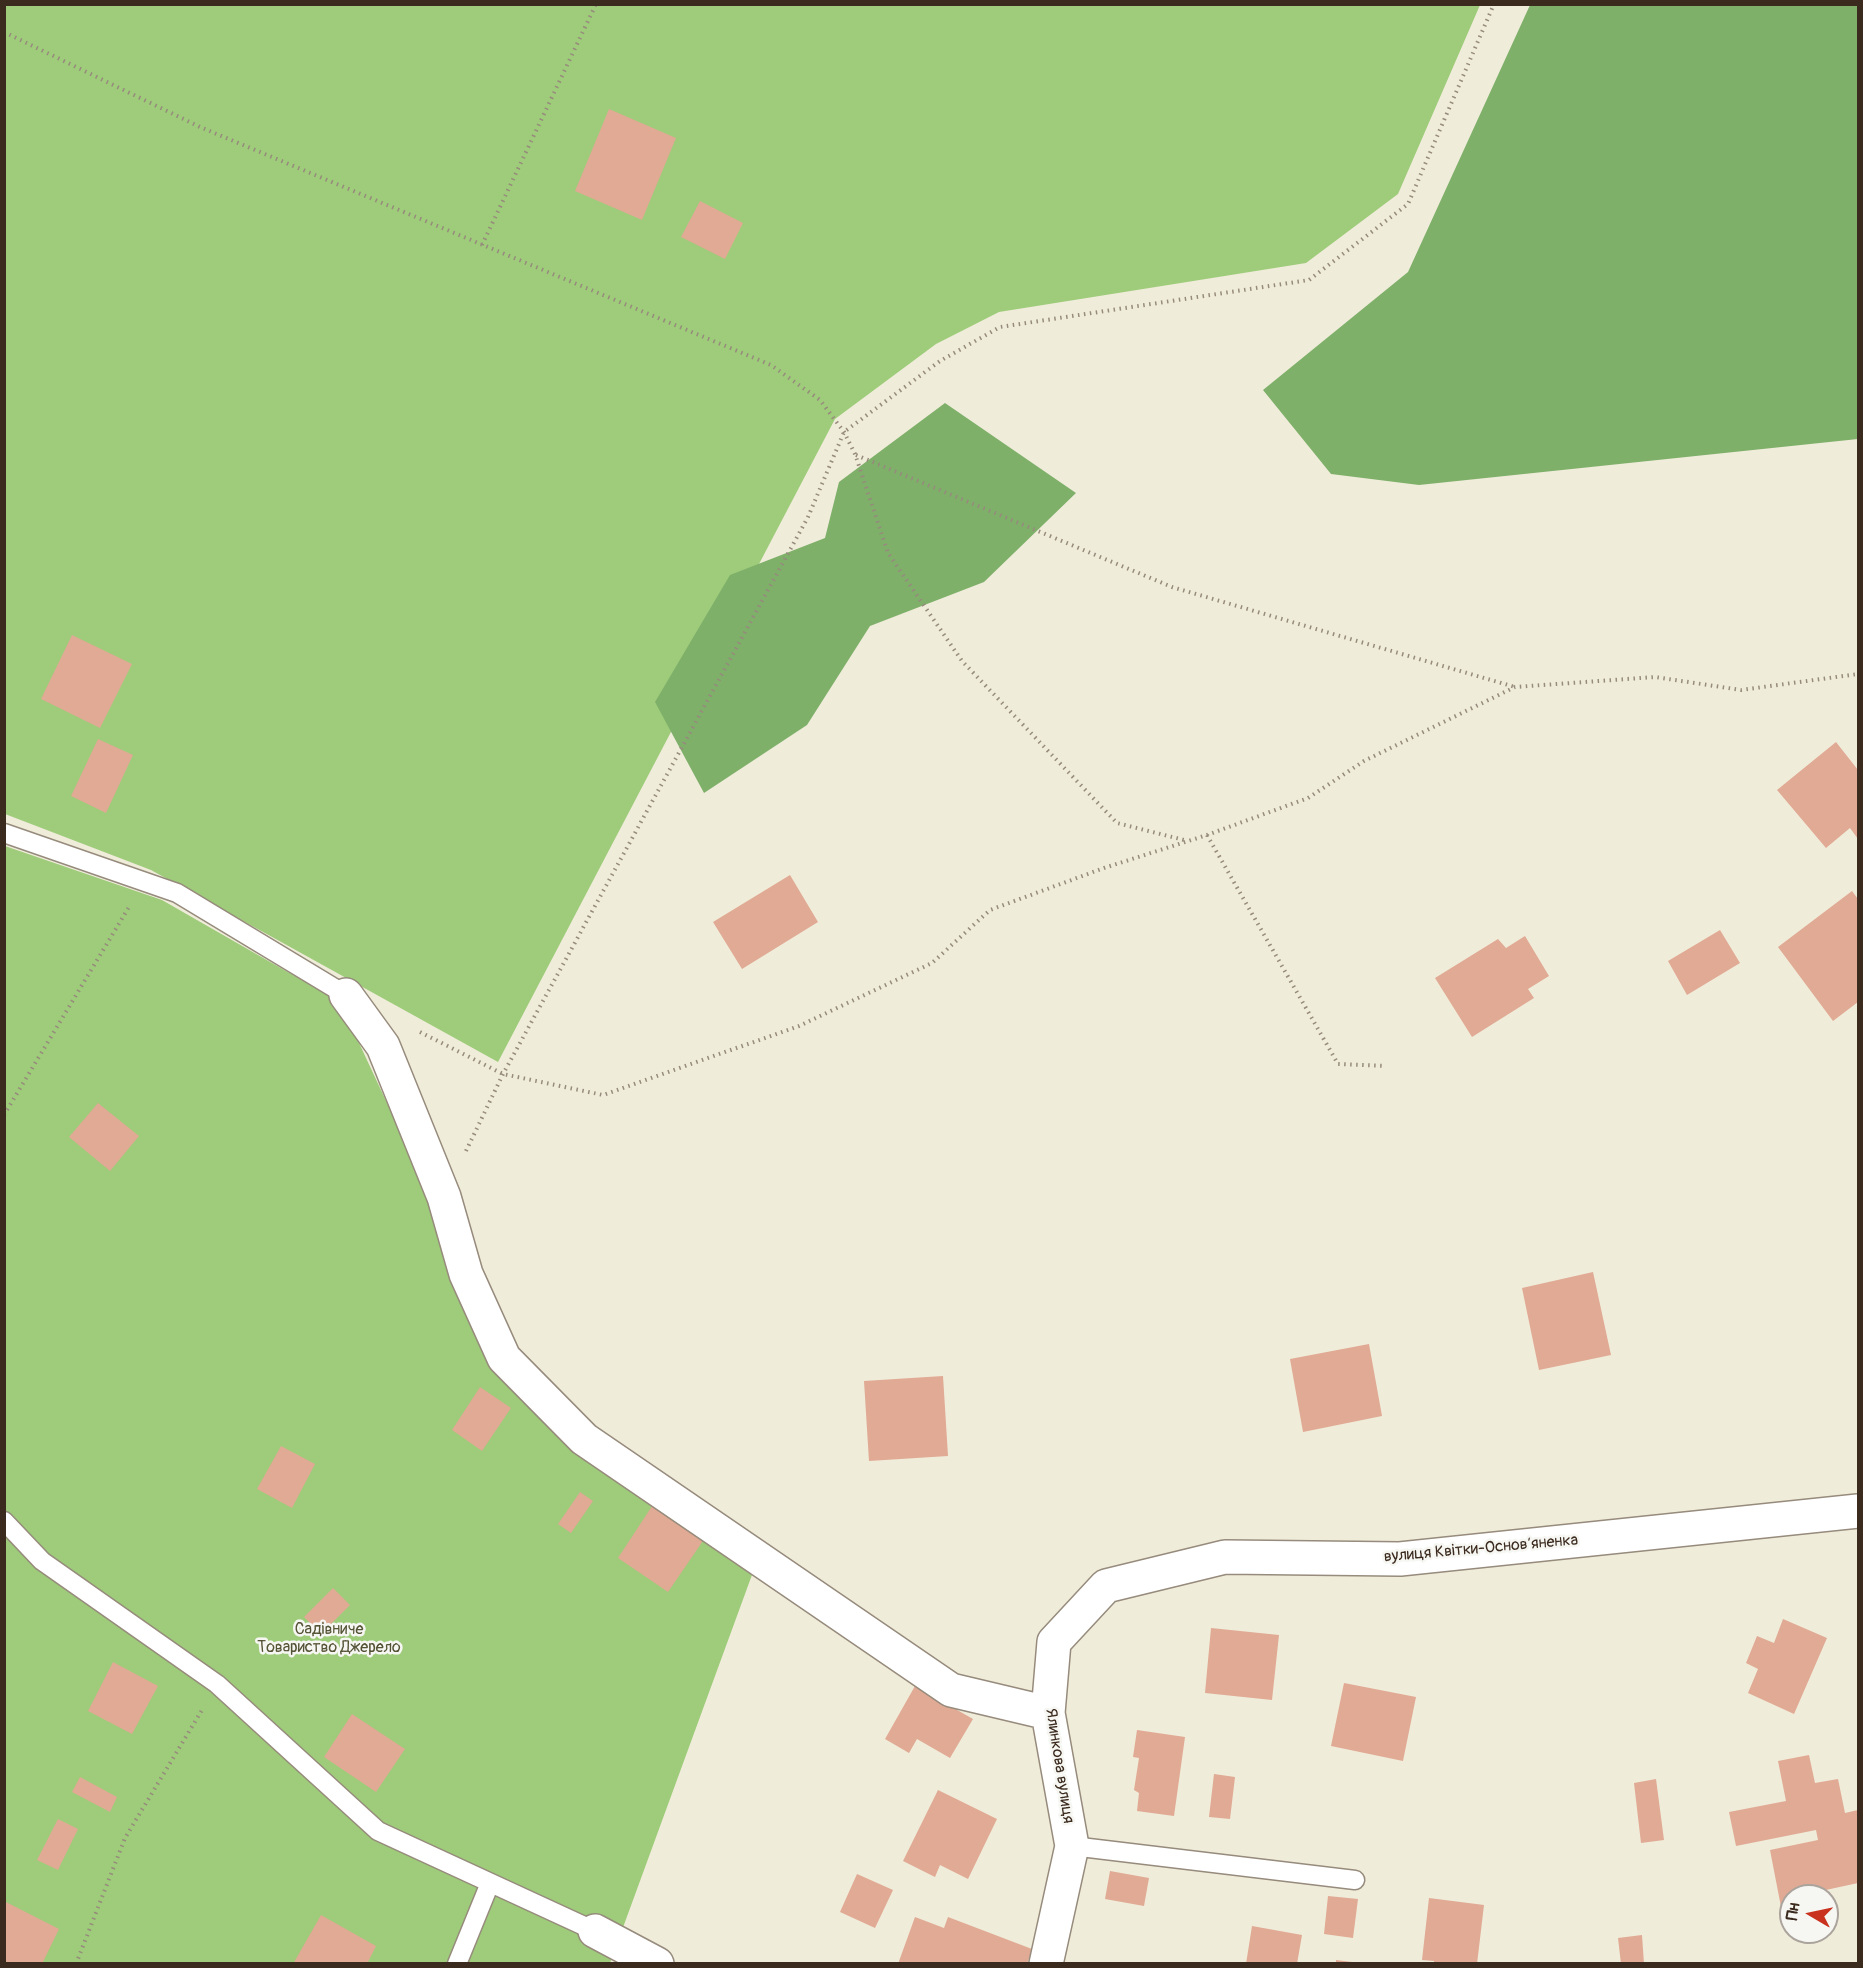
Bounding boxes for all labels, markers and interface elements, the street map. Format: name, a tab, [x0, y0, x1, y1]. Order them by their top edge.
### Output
street label: вулиця Квітки-Основʼяненка	[1383, 1531, 1579, 1567]
park label: Садівниче Товариство Джерело	[257, 1620, 401, 1658]
street label: Ялинкова вулиця	[1040, 1707, 1078, 1825]
north arrow	[1779, 1884, 1839, 1944]
text: Пн	[1782, 1901, 1804, 1922]

